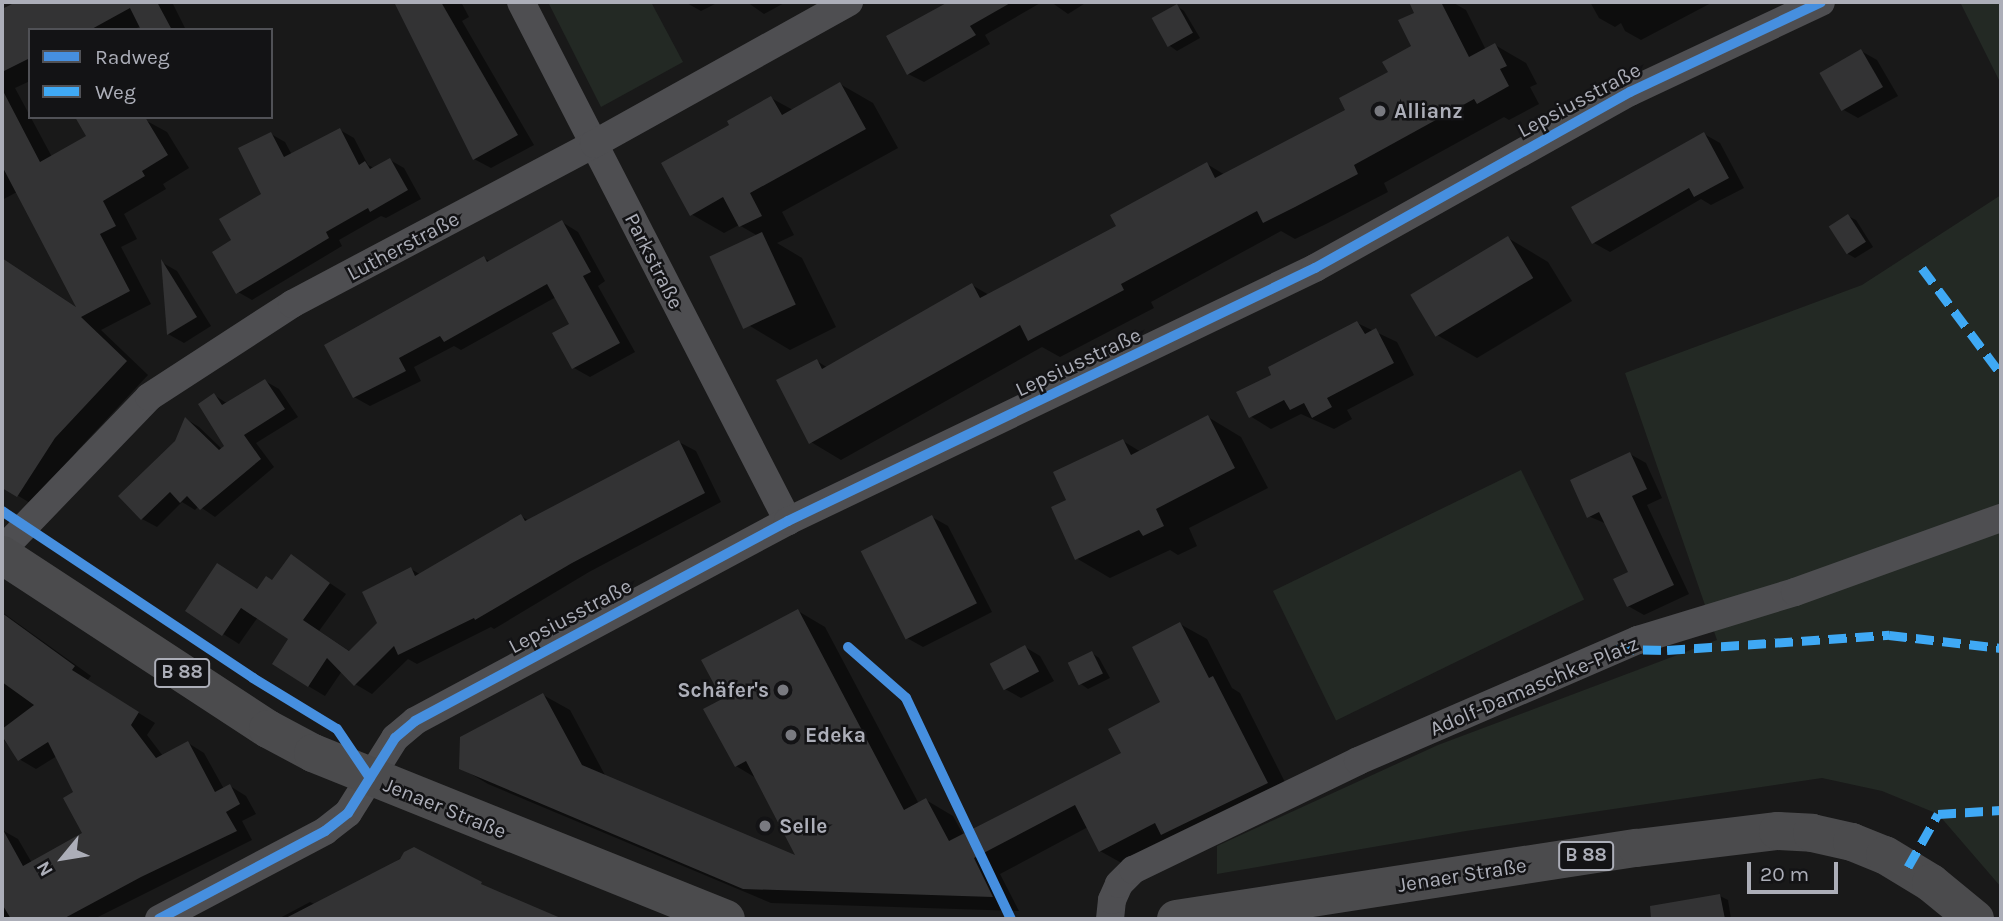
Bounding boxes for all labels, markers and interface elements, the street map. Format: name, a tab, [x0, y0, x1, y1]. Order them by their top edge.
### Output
legend	[28, 28, 273, 119]
text: Radweg	[95, 45, 170, 69]
street label: Lepsiusstraße	[1513, 57, 1645, 143]
text: Weg	[95, 80, 136, 104]
place label: Allianz	[1394, 98, 1463, 124]
marker: Allianz	[1372, 103, 1388, 119]
street label: Lutherstraße	[343, 206, 463, 286]
street label: Parkstraße	[619, 209, 689, 313]
street label: Lepsiusstraße	[1011, 322, 1145, 402]
street label: Lepsiusstraße	[504, 573, 636, 659]
street label: Adolf-Damaschke-Platz	[1426, 631, 1642, 741]
road number: B 88	[154, 658, 210, 688]
place label: Schäfer's	[677, 677, 769, 703]
marker: Schäfer's	[775, 682, 791, 698]
place label: Edeka	[805, 722, 866, 748]
marker: Edeka	[783, 727, 799, 743]
street label: Jenaer Straße	[380, 772, 510, 844]
place label: Selle	[779, 813, 827, 839]
marker: Selle	[757, 818, 773, 834]
north arrow	[28, 823, 98, 893]
road number: B 88	[1558, 841, 1614, 872]
scale bar	[1751, 848, 1842, 892]
street label: Jenaer Straße	[1396, 852, 1528, 898]
text: N	[32, 857, 58, 880]
text: 20 m	[1760, 862, 1809, 886]

